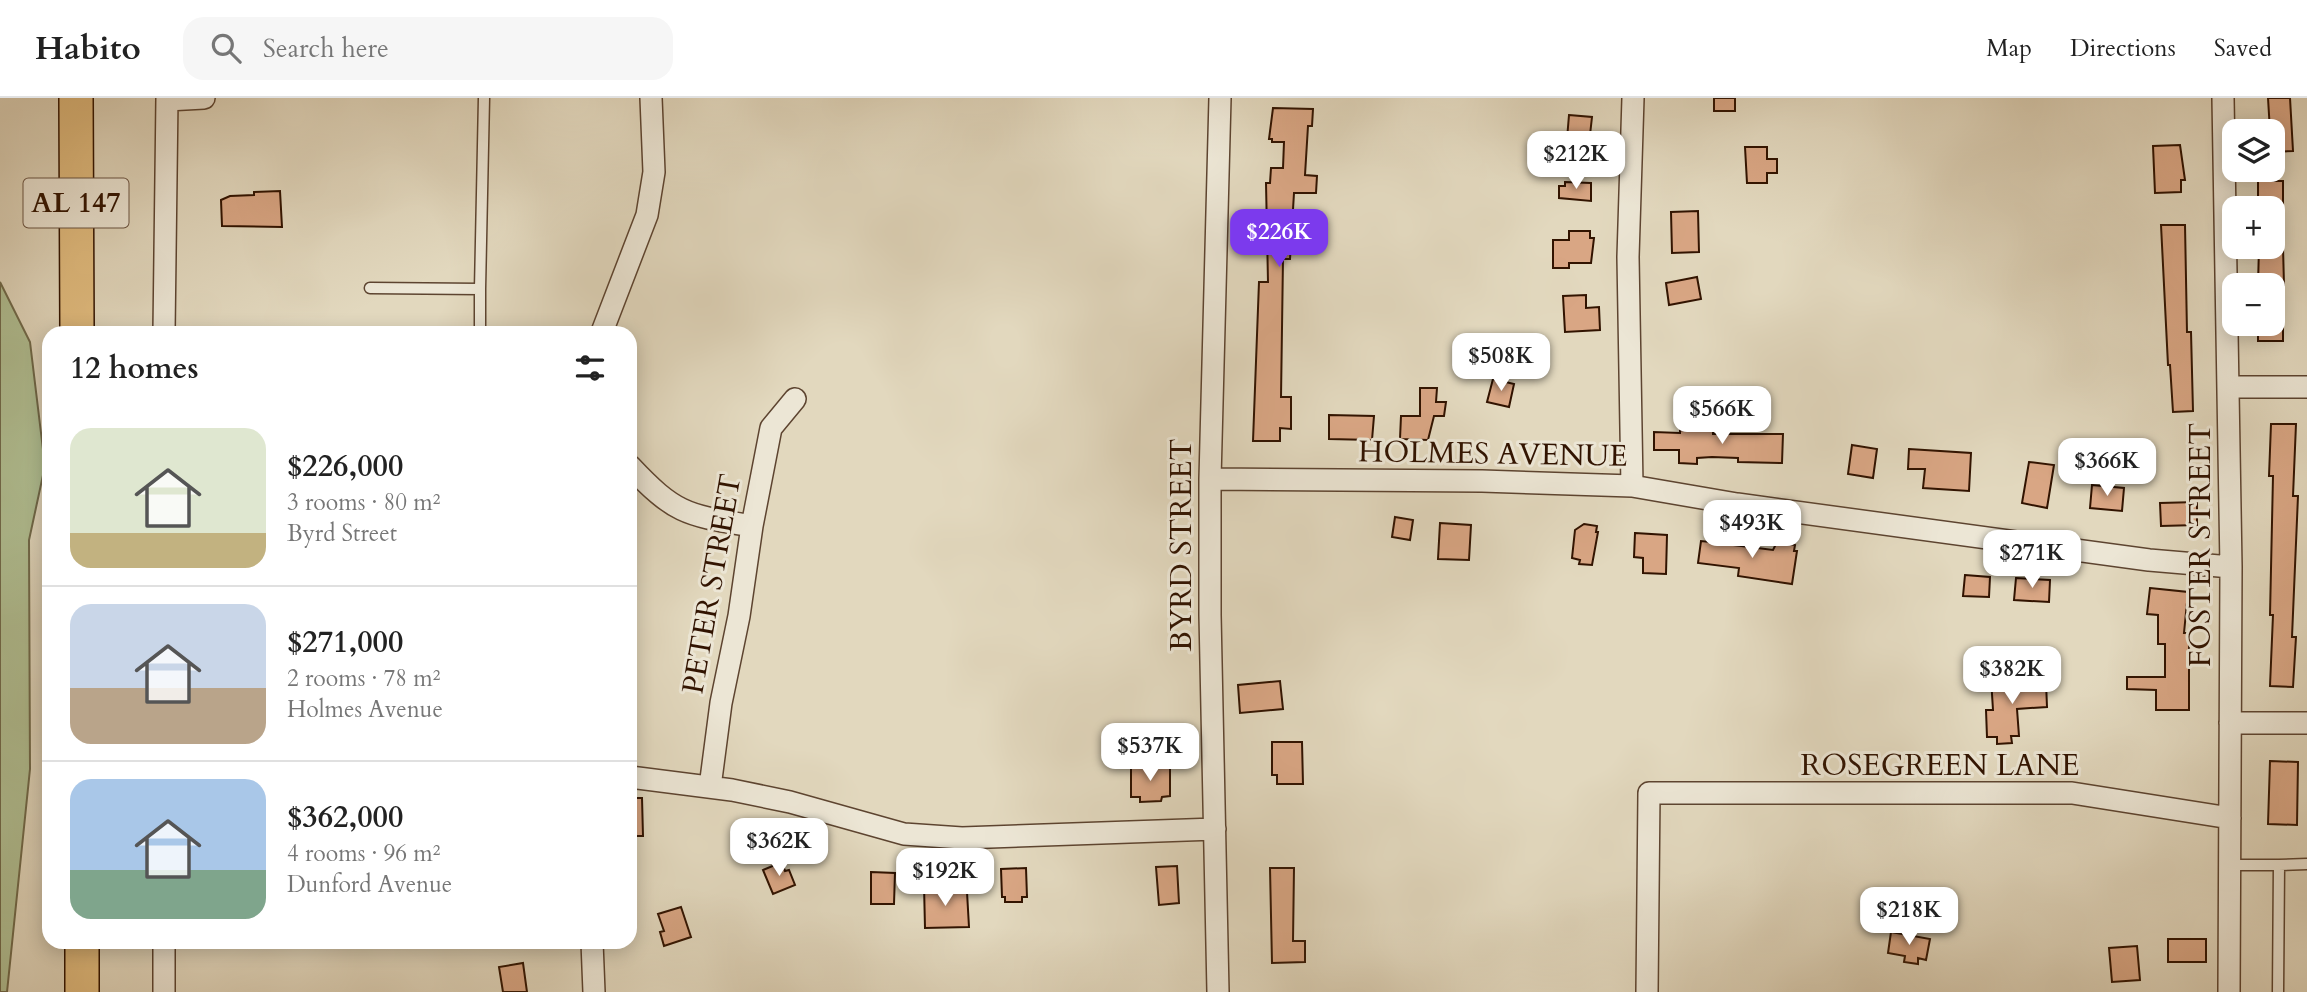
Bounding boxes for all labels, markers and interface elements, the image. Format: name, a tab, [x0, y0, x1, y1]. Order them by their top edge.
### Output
search box	[183, 17, 673, 80]
text: Habito	[35, 26, 141, 71]
icon: search	[207, 29, 245, 67]
text: Search here	[263, 31, 389, 66]
text: Map	[1986, 32, 2032, 65]
text: Directions	[2070, 32, 2176, 65]
text: Saved	[2214, 32, 2272, 65]
map controls	[2222, 119, 2285, 336]
button: layers	[2222, 119, 2285, 182]
pin: $212K	[1527, 132, 1625, 191]
text: $212K	[1543, 138, 1609, 169]
road number: AL 147	[24, 178, 128, 228]
button: +	[2222, 196, 2285, 259]
pin: $226K	[1230, 209, 1328, 269]
text: $226K	[1246, 216, 1312, 247]
button: −	[2222, 273, 2285, 336]
pin: $508K	[1452, 334, 1550, 393]
text: $508K	[1468, 340, 1534, 371]
text: 12 homes	[70, 348, 199, 389]
icon: filters	[571, 349, 609, 387]
pin: $566K	[1673, 386, 1771, 446]
text: $566K	[1689, 393, 1755, 424]
street label: FOSTER STREET	[2180, 423, 2221, 667]
street label: HOLMES AVENUE	[1358, 431, 1628, 477]
pin: $366K	[2058, 438, 2156, 498]
street label: BYRD STREET	[1161, 439, 1202, 651]
text: $366K	[2074, 445, 2140, 476]
text: $226,000	[287, 446, 403, 487]
icon: home	[126, 456, 210, 540]
street label: PETER STREET	[672, 471, 752, 697]
text: 3 rooms · 80 m²	[287, 487, 440, 518]
pin: $493K	[1703, 500, 1801, 560]
text: $493K	[1719, 507, 1785, 538]
text: Byrd Street	[287, 518, 397, 549]
pin: $271K	[1983, 531, 2081, 590]
text: $271K	[1999, 537, 2065, 568]
text: $271,000	[287, 622, 403, 663]
icon: home	[126, 632, 210, 716]
pin: $382K	[1963, 646, 2061, 706]
text: $382K	[1979, 653, 2045, 684]
text: 2 rooms · 78 m²	[287, 663, 440, 694]
text: Holmes Avenue	[287, 694, 443, 725]
pin: $537K	[1101, 724, 1199, 783]
text: $537K	[1117, 730, 1183, 761]
street label: ROSEGREEN LANE	[1800, 745, 2080, 786]
text: $362,000	[287, 797, 403, 838]
icon: home	[126, 807, 210, 891]
pin: $362K	[730, 818, 828, 878]
text: $362K	[746, 825, 812, 856]
text: 4 rooms · 96 m²	[287, 838, 440, 869]
pin: $192K	[896, 848, 994, 908]
text: $192K	[912, 855, 978, 886]
text: Dunford Avenue	[287, 869, 452, 900]
pin: $218K	[1860, 888, 1958, 947]
text: $218K	[1876, 894, 1942, 925]

